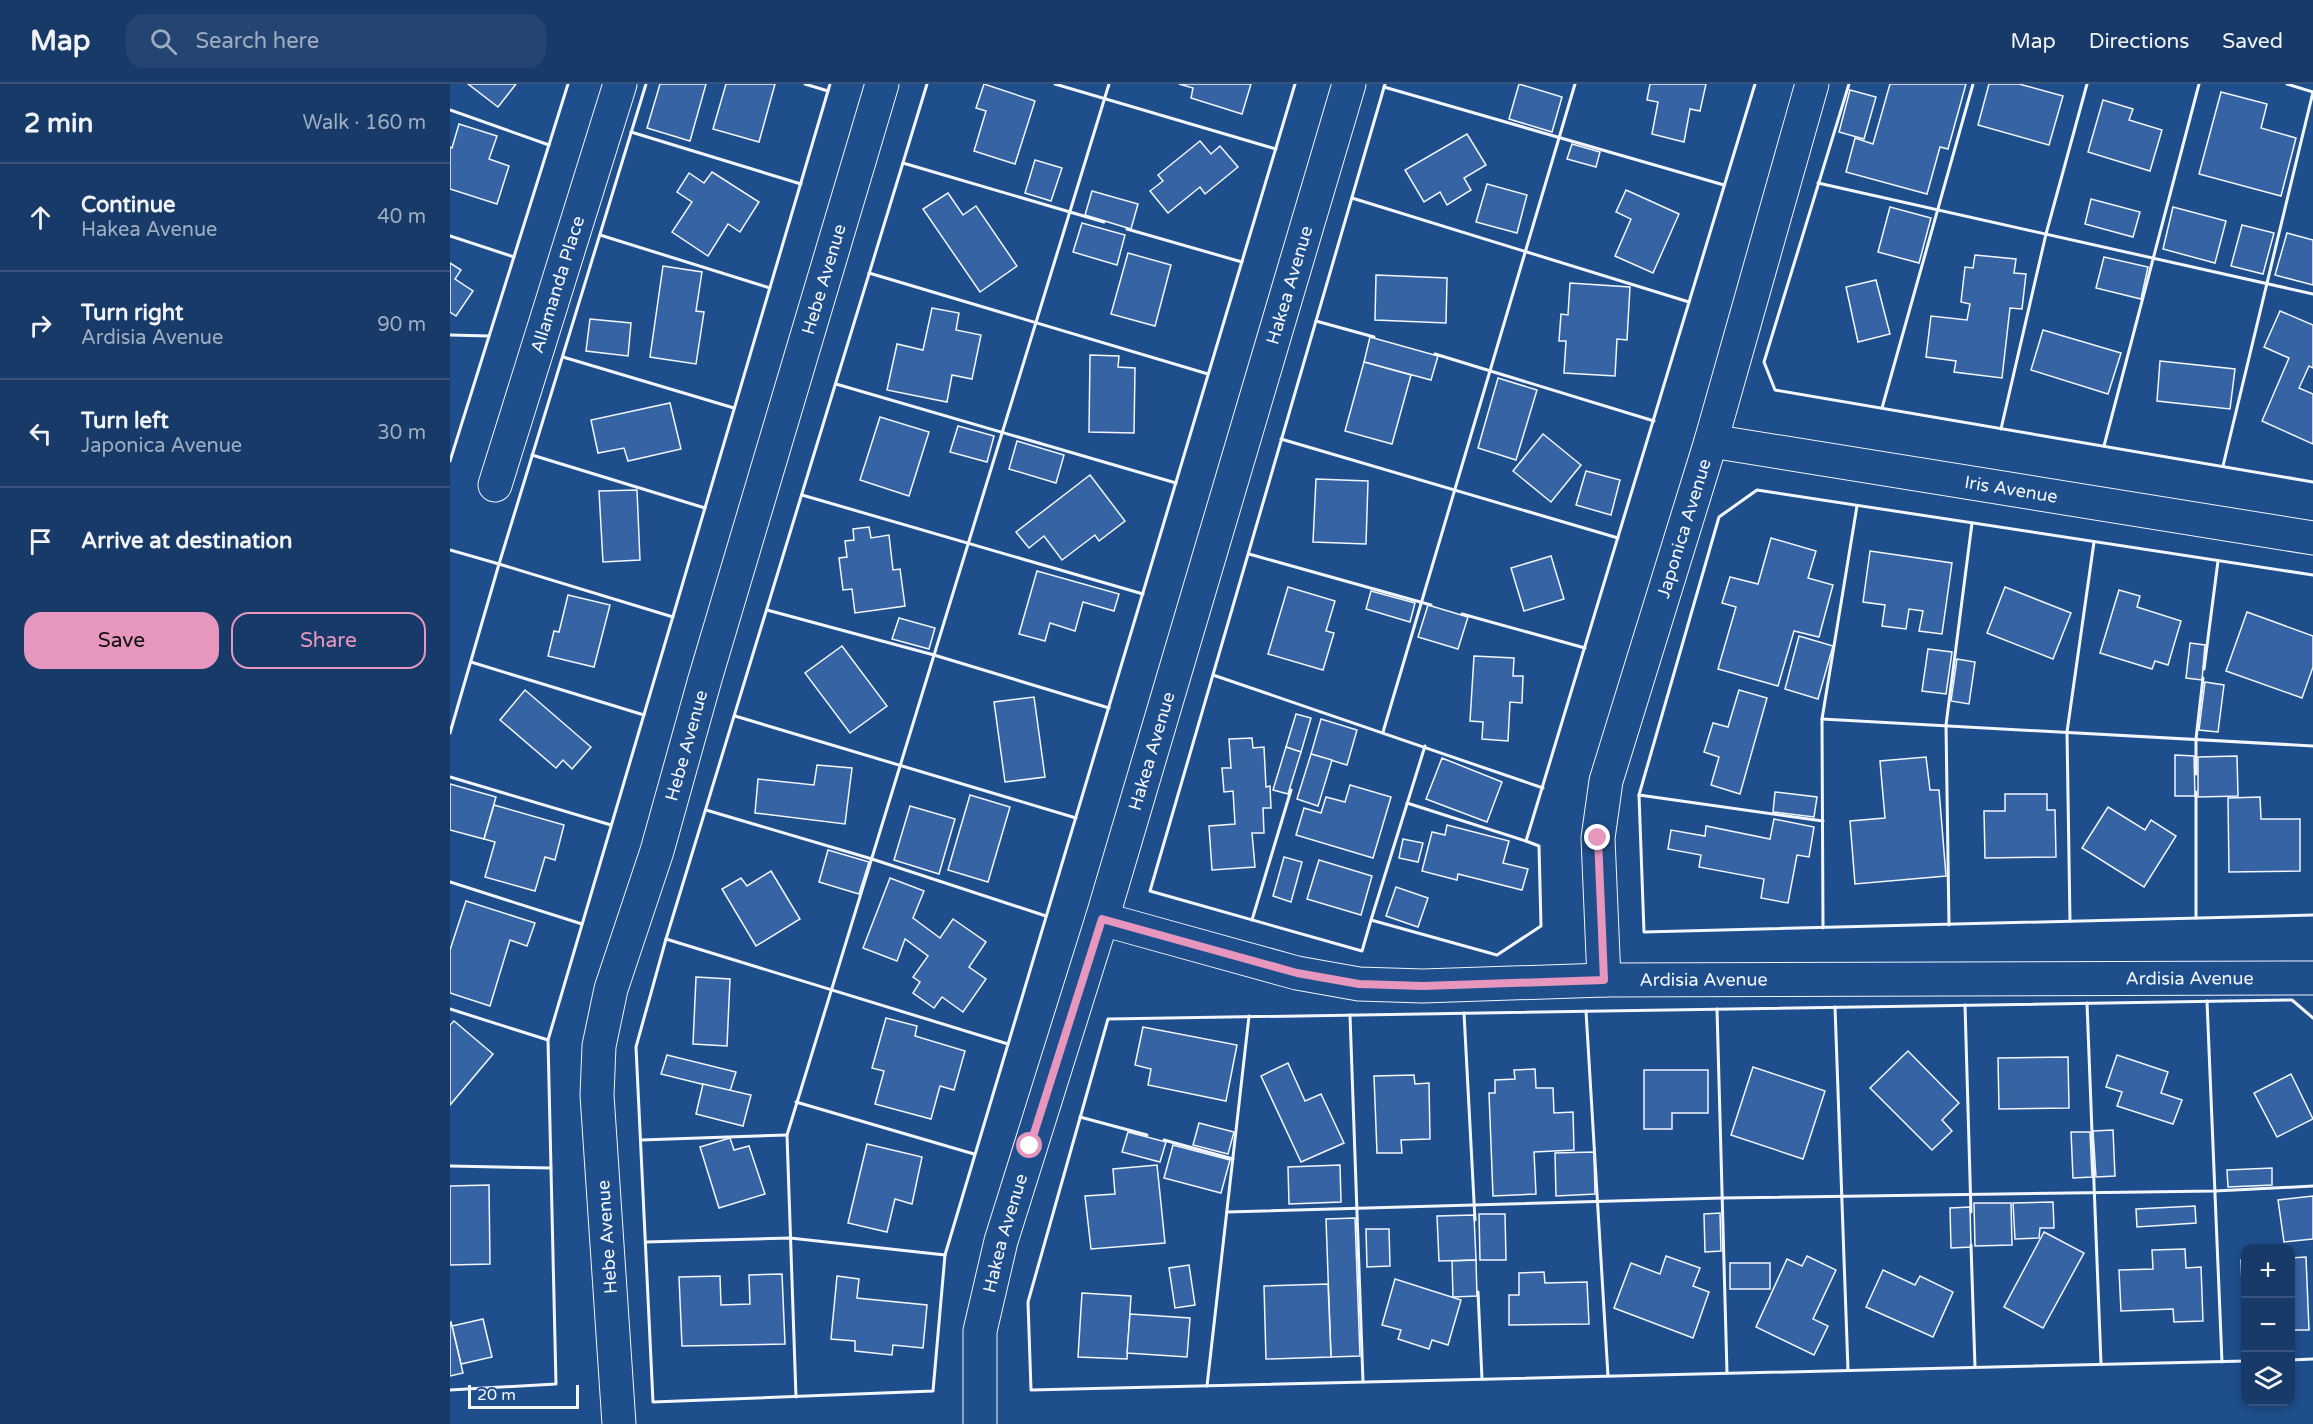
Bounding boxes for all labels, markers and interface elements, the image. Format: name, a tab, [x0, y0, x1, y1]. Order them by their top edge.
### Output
search box	[126, 14, 546, 68]
text: Map	[30, 24, 90, 58]
icon: search	[147, 25, 180, 58]
text: Search here	[195, 28, 319, 54]
text: Map	[2010, 29, 2056, 54]
text: Directions	[2089, 29, 2189, 54]
text: Saved	[2222, 29, 2283, 54]
text: 2 min	[24, 108, 93, 139]
text: Walk · 160 m	[303, 111, 426, 135]
text: Continue	[81, 192, 176, 218]
icon: ahead	[24, 201, 57, 234]
text: 40 m	[377, 205, 426, 229]
street label: Allamanda Place	[526, 213, 589, 356]
text: Hakea Avenue	[81, 218, 217, 242]
street label: Hebe Avenue	[797, 221, 851, 337]
street label: Hakea Avenue	[1262, 223, 1318, 347]
text: Turn right	[81, 300, 183, 326]
icon: right	[24, 309, 57, 342]
text: 90 m	[377, 313, 426, 337]
text: Ardisia Avenue	[81, 326, 223, 350]
text: Turn left	[81, 408, 169, 434]
icon: left	[24, 417, 57, 450]
text: 30 m	[377, 421, 426, 445]
text: Japonica Avenue	[81, 434, 242, 458]
street label: Japonica Avenue	[1652, 456, 1716, 601]
street label: Iris Avenue	[1963, 471, 2059, 508]
icon: arrive	[24, 525, 57, 558]
text: Arrive at destination	[81, 528, 292, 554]
button: Save	[24, 612, 219, 669]
button: Share	[231, 612, 426, 669]
street label: Hebe Avenue	[660, 688, 712, 804]
street label: Hakea Avenue	[1124, 689, 1180, 813]
route end	[1584, 824, 1610, 850]
street label: Ardisia Avenue	[2125, 967, 2254, 990]
street label: Ardisia Avenue	[1639, 969, 1768, 991]
route start	[1016, 1132, 1042, 1158]
street label: Hakea Avenue	[978, 1171, 1032, 1295]
street label: Hebe Avenue	[592, 1179, 622, 1295]
map controls	[2241, 1244, 2295, 1406]
button: +	[2241, 1244, 2295, 1298]
button: −	[2241, 1298, 2295, 1352]
button: layers	[2241, 1352, 2295, 1406]
scale bar	[468, 1382, 579, 1410]
text: 20 m	[477, 1385, 516, 1405]

